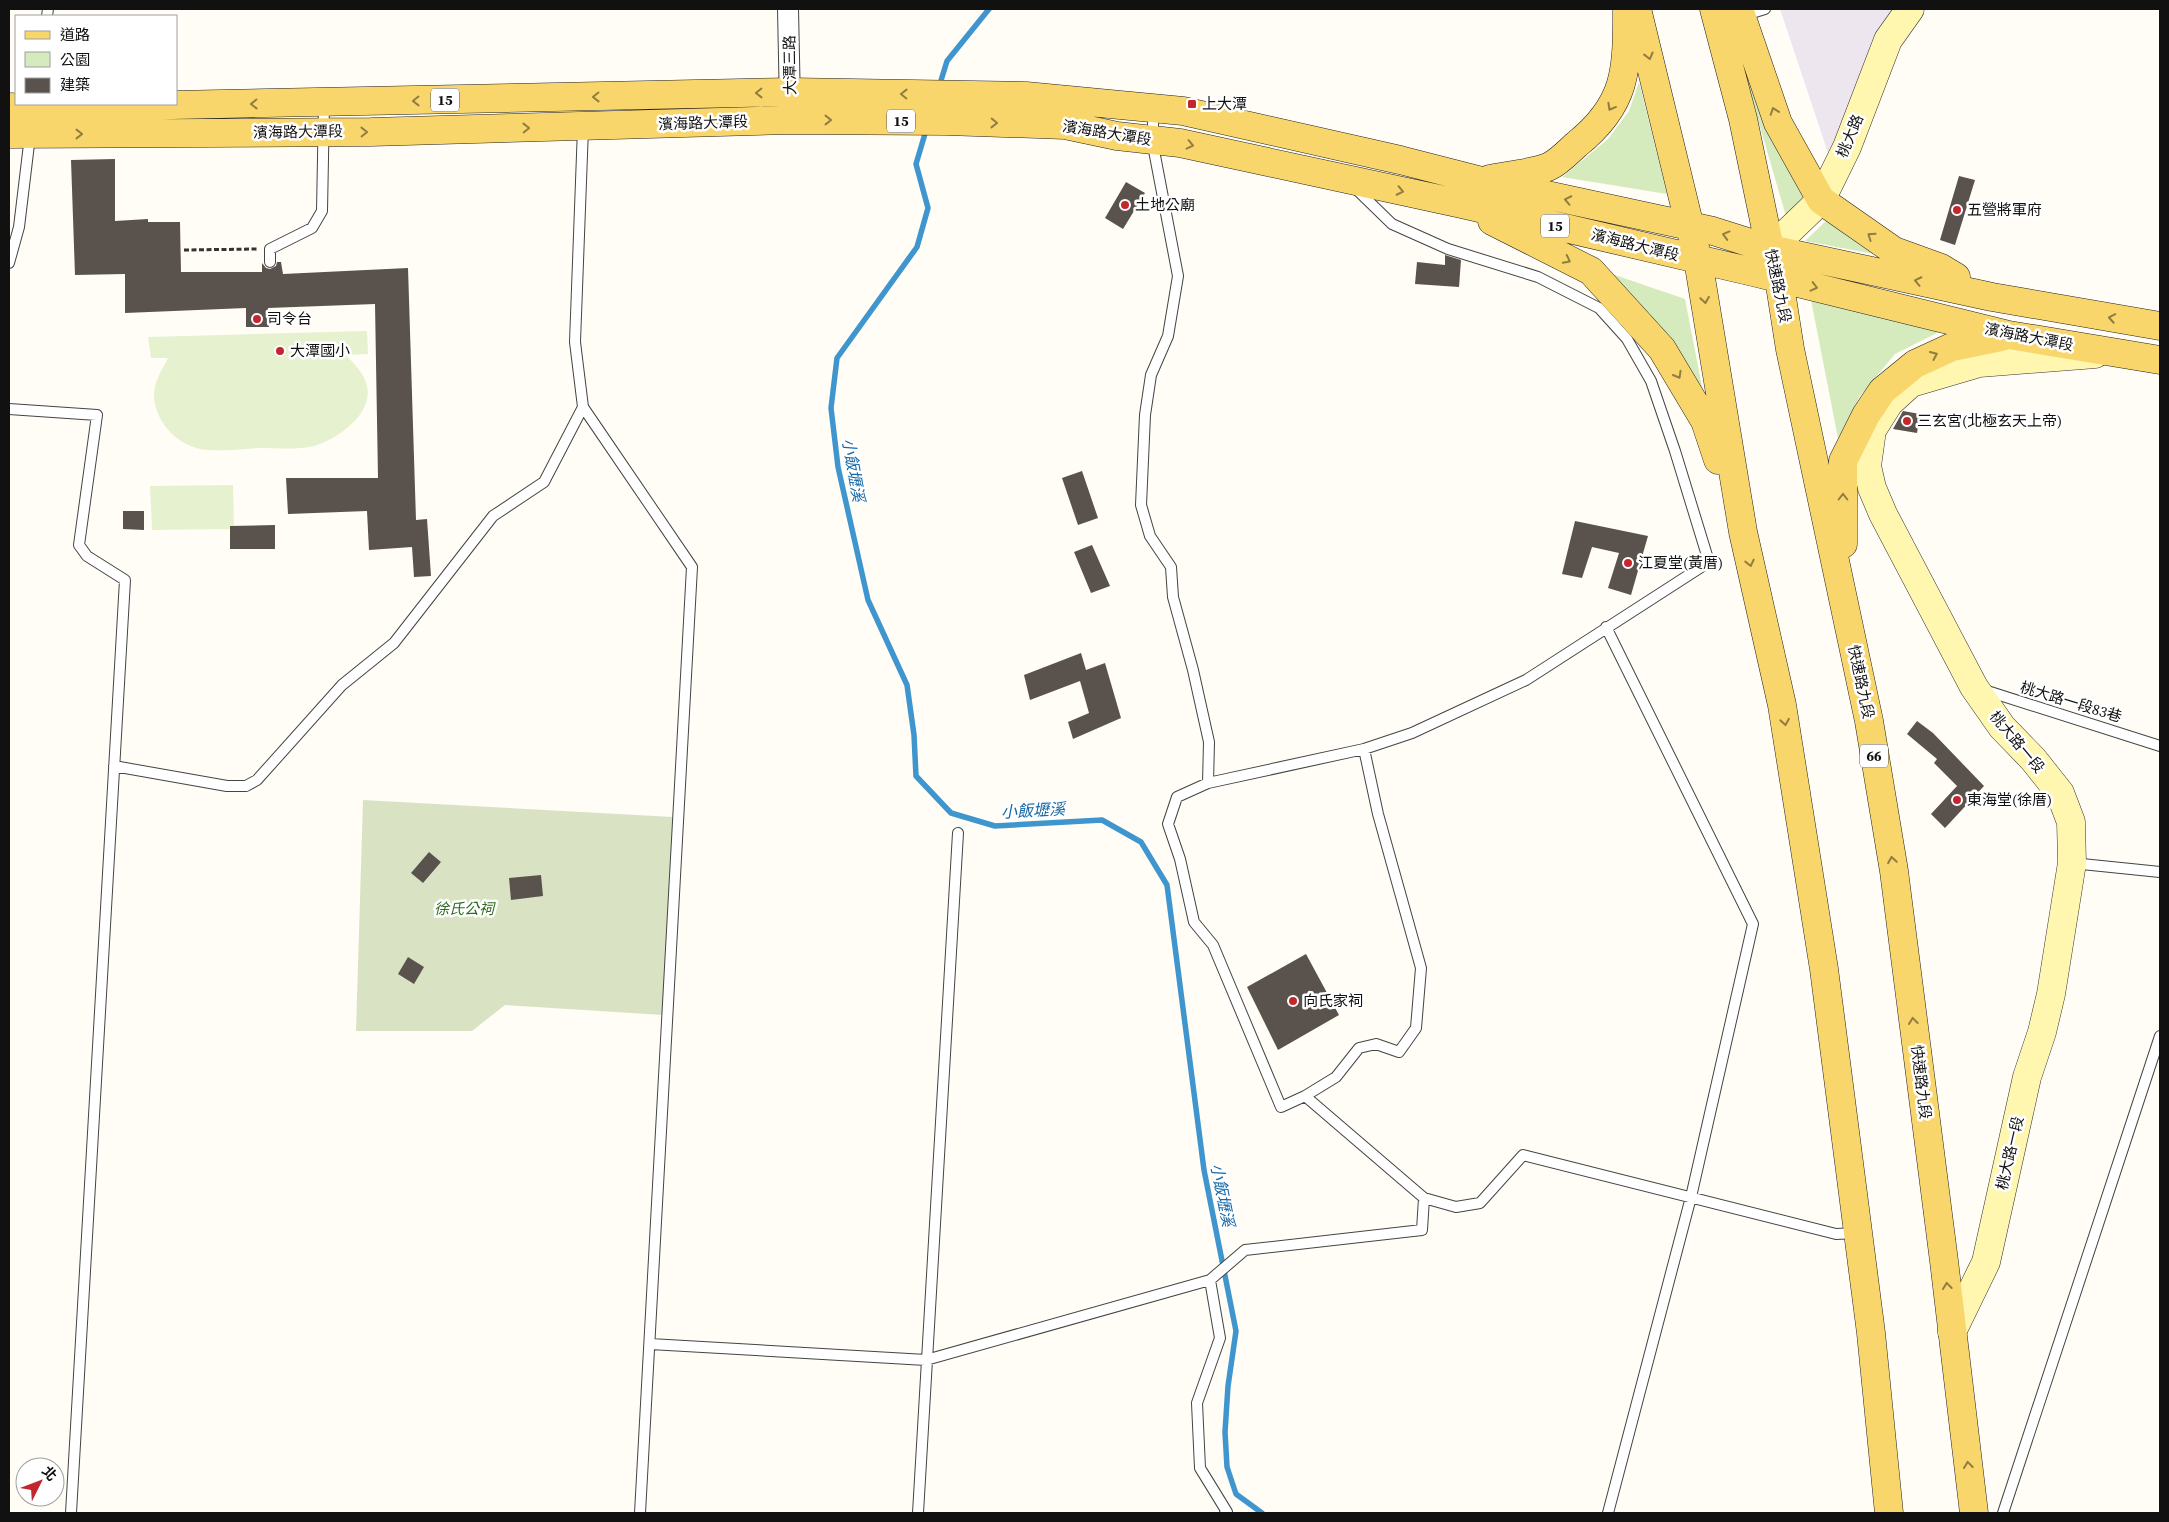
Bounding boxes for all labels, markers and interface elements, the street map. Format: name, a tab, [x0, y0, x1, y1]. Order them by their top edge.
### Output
legend	[15, 15, 178, 105]
text: 道路	[60, 24, 90, 45]
street label: 大潭三路	[778, 35, 801, 95]
text: 公園	[60, 49, 90, 70]
one-way arrow	[1643, 52, 1654, 61]
text: 建築	[60, 74, 90, 95]
road number: 15	[431, 88, 459, 112]
one-way arrow	[755, 88, 762, 98]
one-way arrow	[900, 89, 908, 99]
one-way arrow	[592, 92, 600, 102]
place label: 上大潭	[1202, 93, 1247, 114]
one-way arrow	[412, 96, 420, 106]
marker: 上大潭	[1186, 98, 1198, 110]
one-way arrow	[250, 99, 258, 109]
one-way arrow	[1607, 102, 1617, 111]
one-way arrow	[1770, 107, 1780, 116]
street label: 濱海路大潭段	[658, 110, 748, 135]
road number: 15	[887, 110, 915, 132]
street label: 桃大路	[1831, 111, 1868, 161]
one-way arrow	[825, 115, 833, 125]
street label: 濱海路大潭段	[1061, 115, 1153, 150]
one-way arrow	[991, 118, 999, 128]
street label: 濱海路大潭段	[253, 120, 343, 143]
one-way arrow	[522, 122, 530, 133]
one-way arrow	[360, 126, 368, 137]
one-way arrow	[75, 129, 83, 139]
one-way arrow	[1186, 139, 1195, 150]
one-way arrow	[1396, 185, 1404, 196]
place label: 土地公廟	[1135, 194, 1195, 215]
one-way arrow	[1563, 195, 1572, 206]
marker: 土地公廟	[1119, 199, 1131, 211]
place label: 五營將軍府	[1967, 199, 2042, 220]
marker: 五營將軍府	[1951, 204, 1963, 216]
road number: 15	[1541, 215, 1569, 238]
street label: 濱海路大潭段	[1589, 223, 1681, 266]
one-way arrow	[1722, 230, 1731, 241]
one-way arrow	[1868, 233, 1877, 242]
street label: 快速路九段	[1760, 247, 1797, 325]
one-way arrow	[1562, 254, 1571, 264]
one-way arrow	[1914, 276, 1923, 287]
one-way arrow	[1809, 281, 1818, 292]
one-way arrow	[1699, 295, 1709, 304]
place label: 司令台	[267, 308, 312, 329]
marker: 司令台	[251, 313, 263, 325]
one-way arrow	[2108, 313, 2117, 323]
street label: 濱海路大潭段	[1983, 318, 2075, 355]
place label: 大潭國小	[290, 340, 350, 361]
marker: 大潭國小	[274, 345, 286, 357]
one-way arrow	[1929, 351, 1938, 362]
one-way arrow	[1671, 370, 1681, 379]
place label: 三玄宮(北極玄天上帝)	[1917, 410, 2062, 431]
marker: 三玄宮(北極玄天上帝)	[1901, 415, 1913, 427]
water label: 小飯壢溪	[838, 437, 871, 505]
one-way arrow	[1838, 493, 1848, 500]
place label: 江夏堂(黃厝)	[1638, 552, 1723, 573]
marker: 江夏堂(黃厝)	[1622, 557, 1634, 569]
one-way arrow	[1745, 559, 1755, 568]
street label: 快速路九段	[1843, 643, 1880, 721]
street label: 桃大路一段83巷	[2018, 676, 2124, 727]
street label: 桃大路一段	[1985, 706, 2050, 777]
one-way arrow	[1779, 718, 1789, 726]
road number: 66	[1860, 744, 1888, 768]
place label: 東海堂(徐厝)	[1967, 789, 2052, 810]
marker: 東海堂(徐厝)	[1951, 794, 1963, 806]
water label: 小飯壢溪	[1000, 797, 1068, 823]
one-way arrow	[1887, 855, 1897, 864]
park label: 徐氏公祠	[434, 898, 496, 919]
place label: 向氏家祠	[1303, 990, 1363, 1011]
marker: 向氏家祠	[1287, 995, 1299, 1007]
one-way arrow	[1908, 1016, 1919, 1024]
street label: 快速路九段	[1907, 1043, 1936, 1120]
street label: 桃大路一段	[1991, 1114, 2028, 1192]
water label: 小飯壢溪	[1206, 1161, 1240, 1230]
one-way arrow	[1942, 1282, 1953, 1290]
north arrow	[15, 1457, 65, 1507]
text: 北	[38, 1461, 62, 1485]
one-way arrow	[1963, 1461, 1974, 1469]

